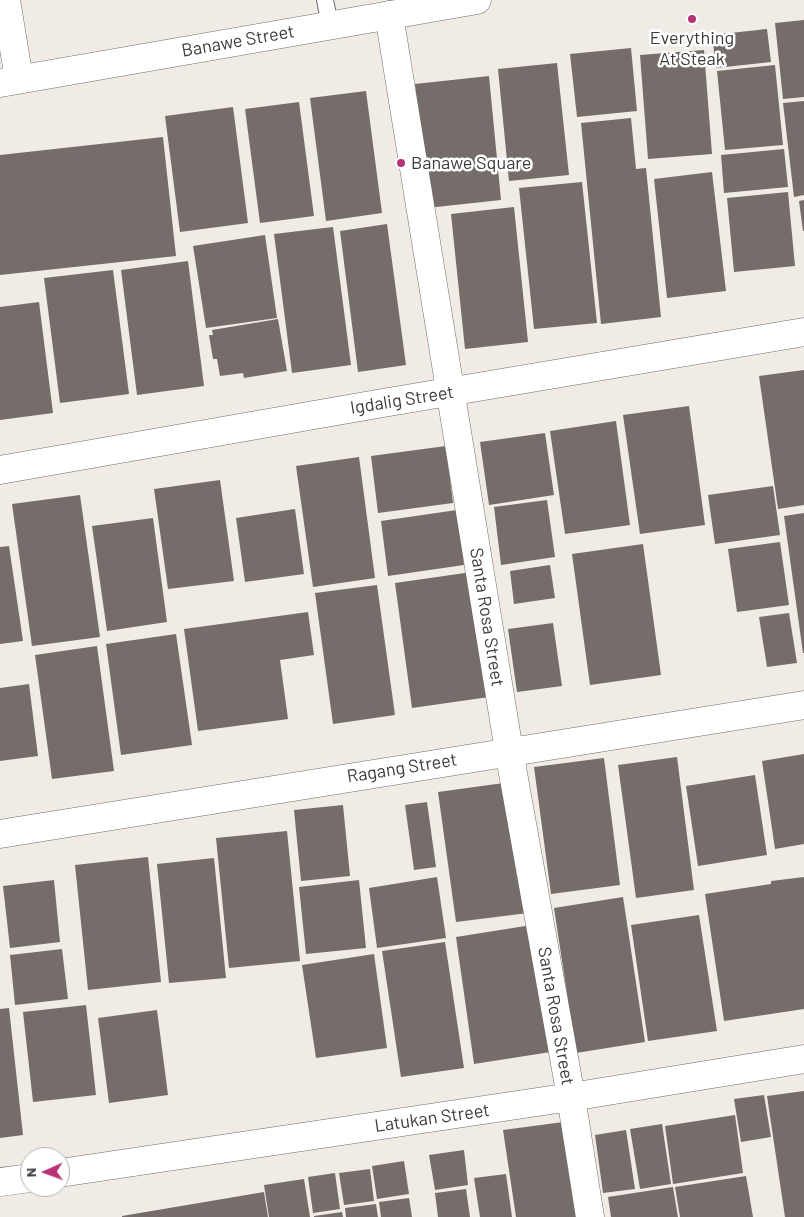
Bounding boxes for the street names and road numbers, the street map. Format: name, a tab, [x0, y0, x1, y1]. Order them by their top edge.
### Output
street label: Banawe Street	[180, 20, 296, 62]
street label: Igdalig Street	[349, 381, 455, 419]
street label: Santa Rosa Street	[465, 546, 509, 688]
street label: Ragang Street	[345, 749, 459, 787]
street label: Santa Rosa Street	[533, 945, 579, 1087]
street label: Latukan Street	[373, 1099, 491, 1137]

